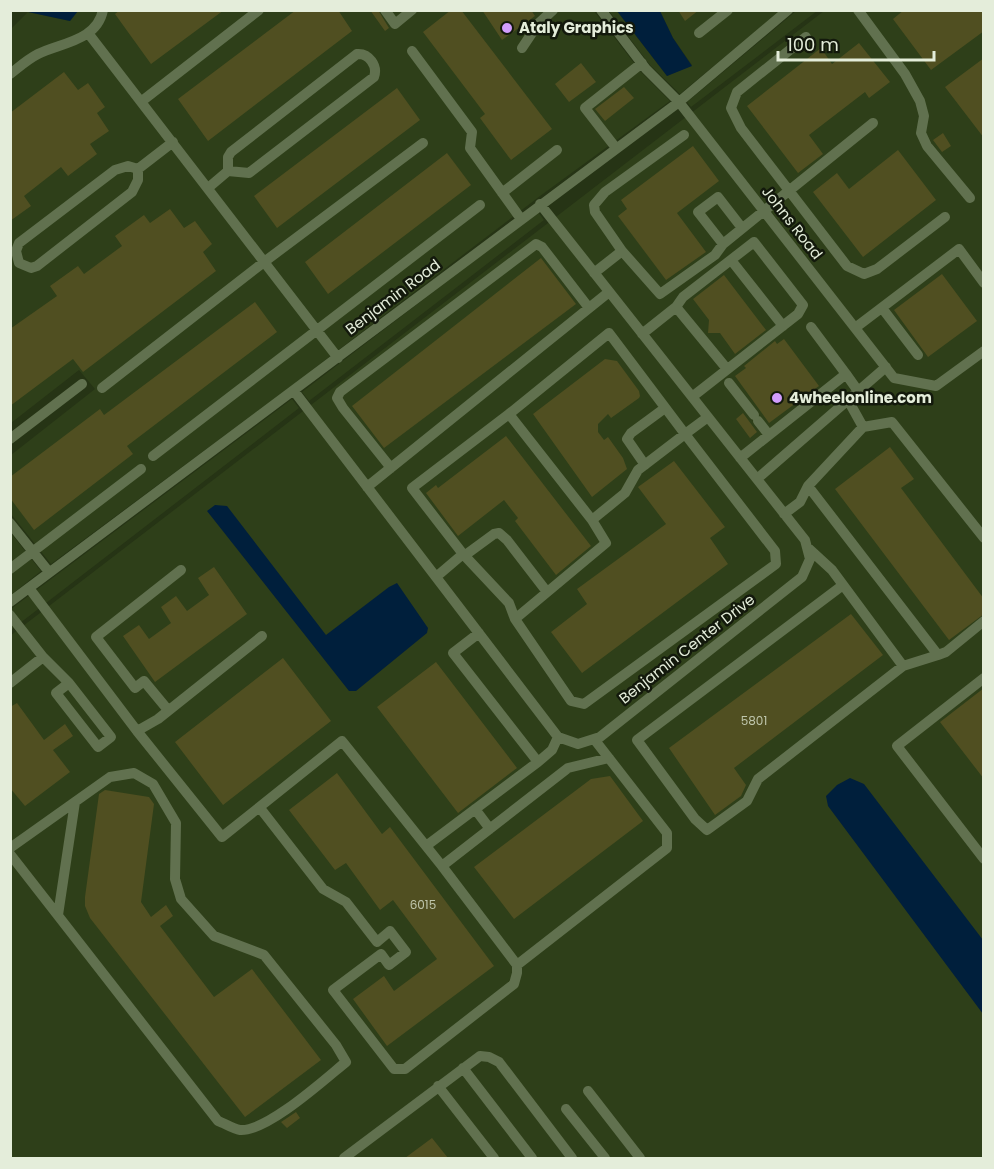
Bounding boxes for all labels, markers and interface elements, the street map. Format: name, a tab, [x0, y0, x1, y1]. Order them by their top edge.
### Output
place label: Ataly Graphics	[519, 17, 634, 38]
marker: Ataly Graphics	[500, 21, 514, 35]
scale bar	[778, 24, 934, 62]
text: 100 m	[787, 32, 839, 57]
street label: Johns Road	[757, 182, 828, 264]
street label: Benjamin Road	[341, 254, 444, 339]
place label: 4wheelonline.com	[789, 387, 932, 408]
marker: 4wheelonline.com	[770, 391, 784, 405]
street label: Benjamin Center Drive	[614, 589, 759, 708]
house number: 5801	[741, 712, 767, 729]
house number: 6015	[410, 896, 436, 913]

